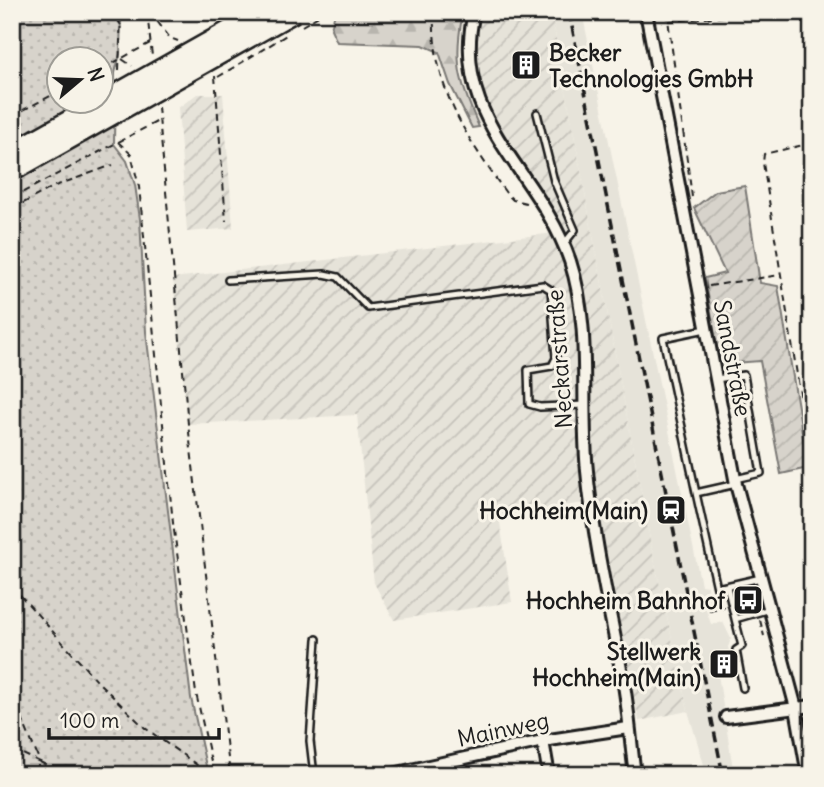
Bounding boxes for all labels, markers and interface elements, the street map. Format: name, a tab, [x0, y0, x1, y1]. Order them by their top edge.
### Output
place label: Becker Technologies GmbH	[549, 38, 753, 93]
north arrow	[46, 46, 116, 116]
building icon: Becker Technologies GmbH	[509, 48, 543, 82]
text: N	[83, 64, 110, 85]
street label: Neckarstraße	[540, 289, 578, 429]
street label: Sandstraße	[707, 297, 759, 419]
station icon: Hochheim(Main)	[654, 493, 688, 527]
place label: Hochheim(Main)	[479, 496, 648, 525]
bus stop icon: Hochheim Bahnhof	[731, 583, 765, 617]
place label: Hochheim Bahnhof	[526, 586, 726, 615]
place label: Stellwerk Hochheim(Main)	[532, 637, 701, 692]
building icon: Stellwerk Hochheim(Main)	[707, 647, 741, 681]
scale bar	[49, 696, 219, 740]
street label: Mainweg	[454, 705, 552, 753]
text: 100 m	[60, 707, 119, 734]

